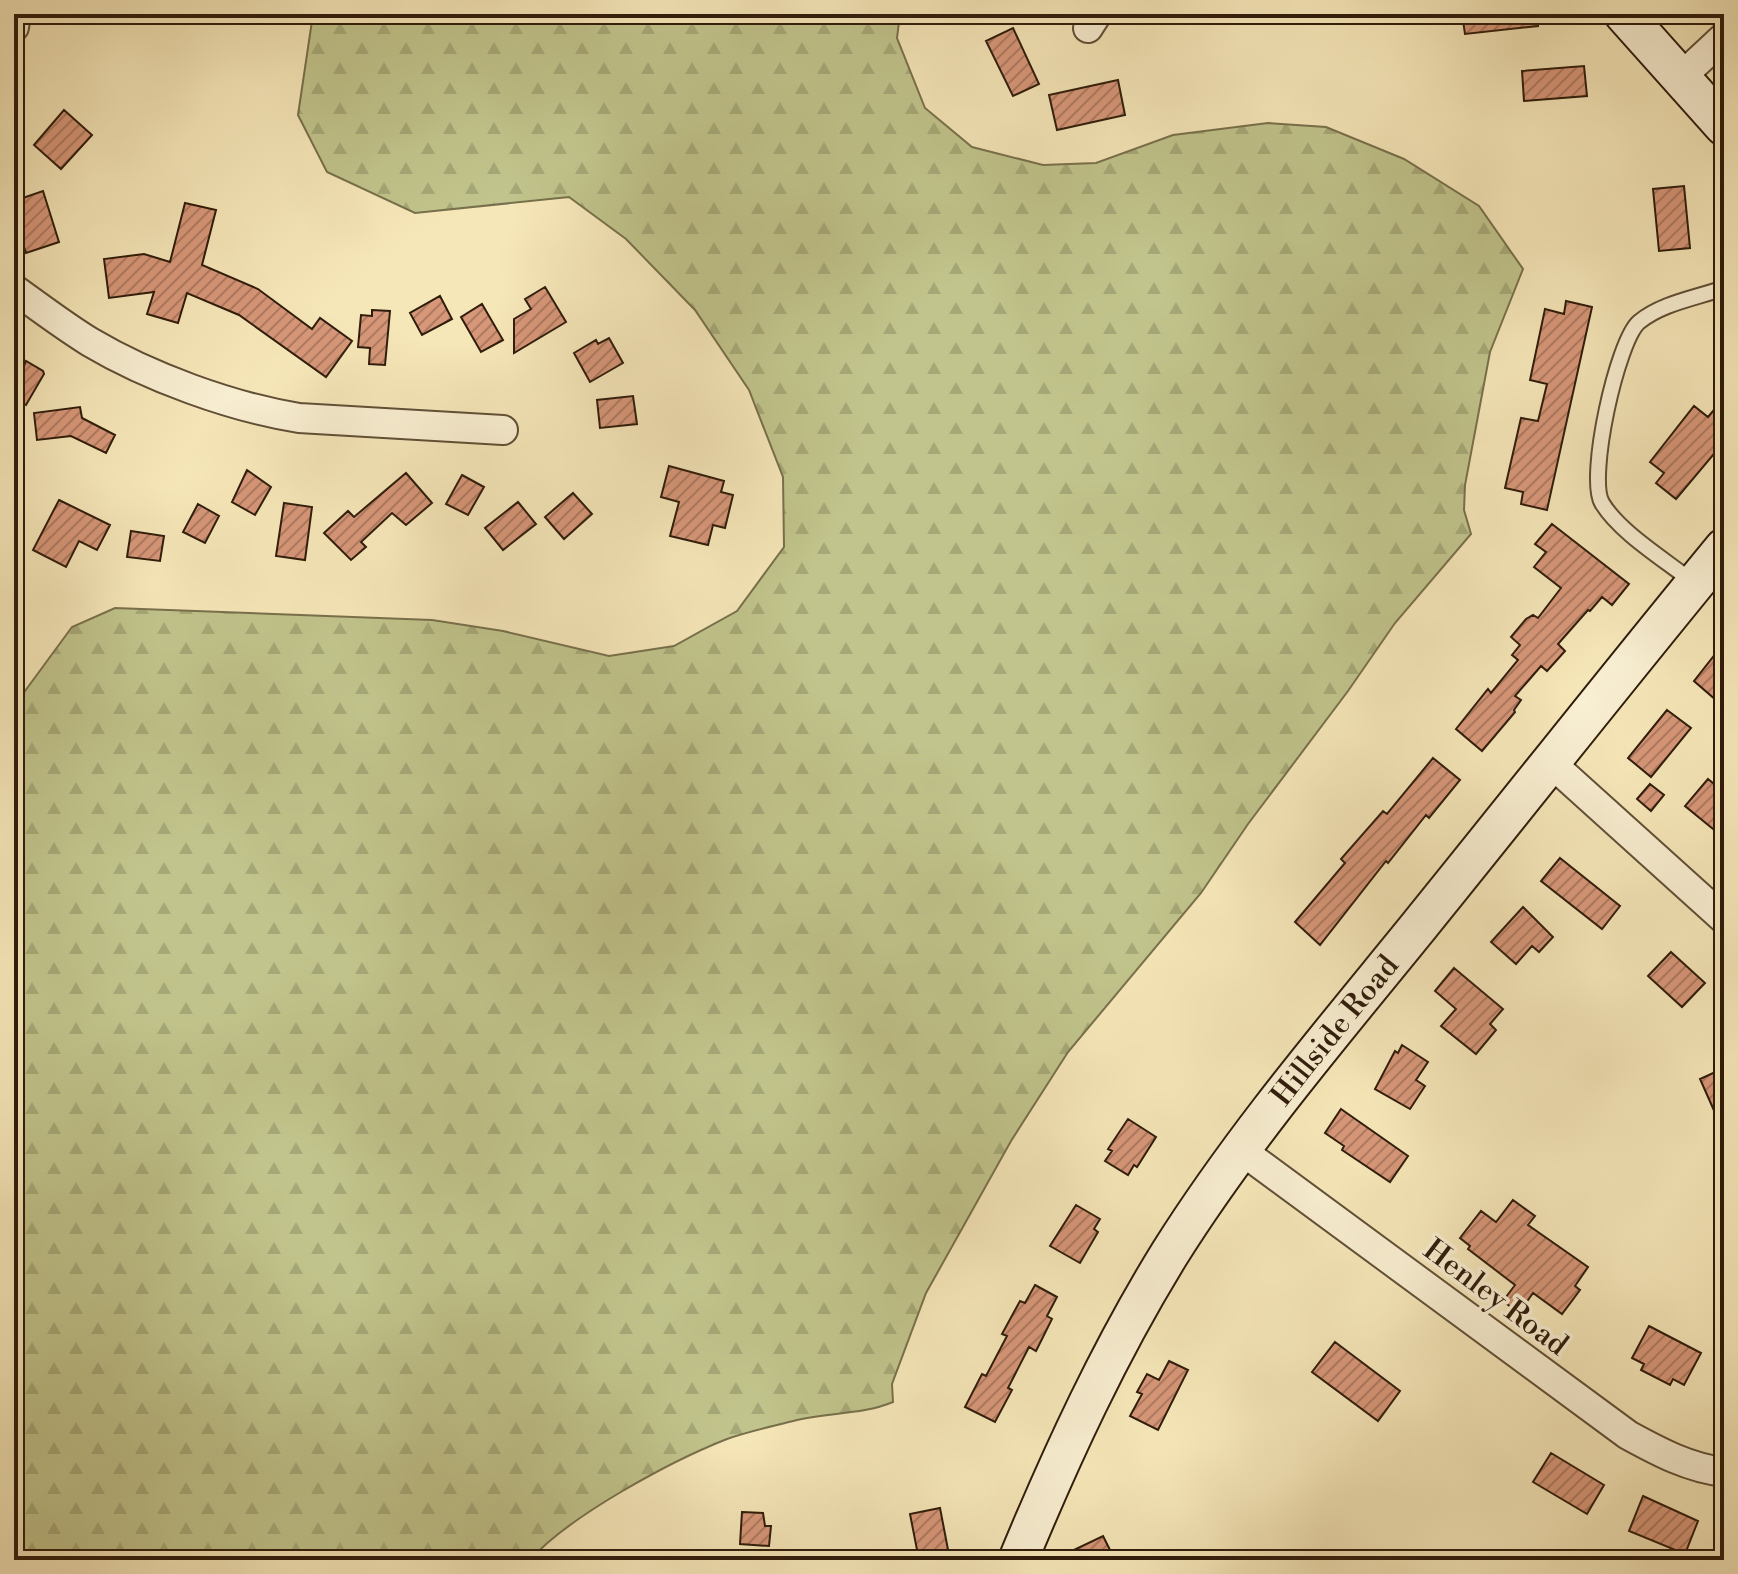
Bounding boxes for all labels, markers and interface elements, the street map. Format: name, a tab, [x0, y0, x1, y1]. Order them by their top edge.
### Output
street label: Hillside Road	[1263, 948, 1407, 1114]
street label: Henley Road	[1416, 1231, 1575, 1365]

